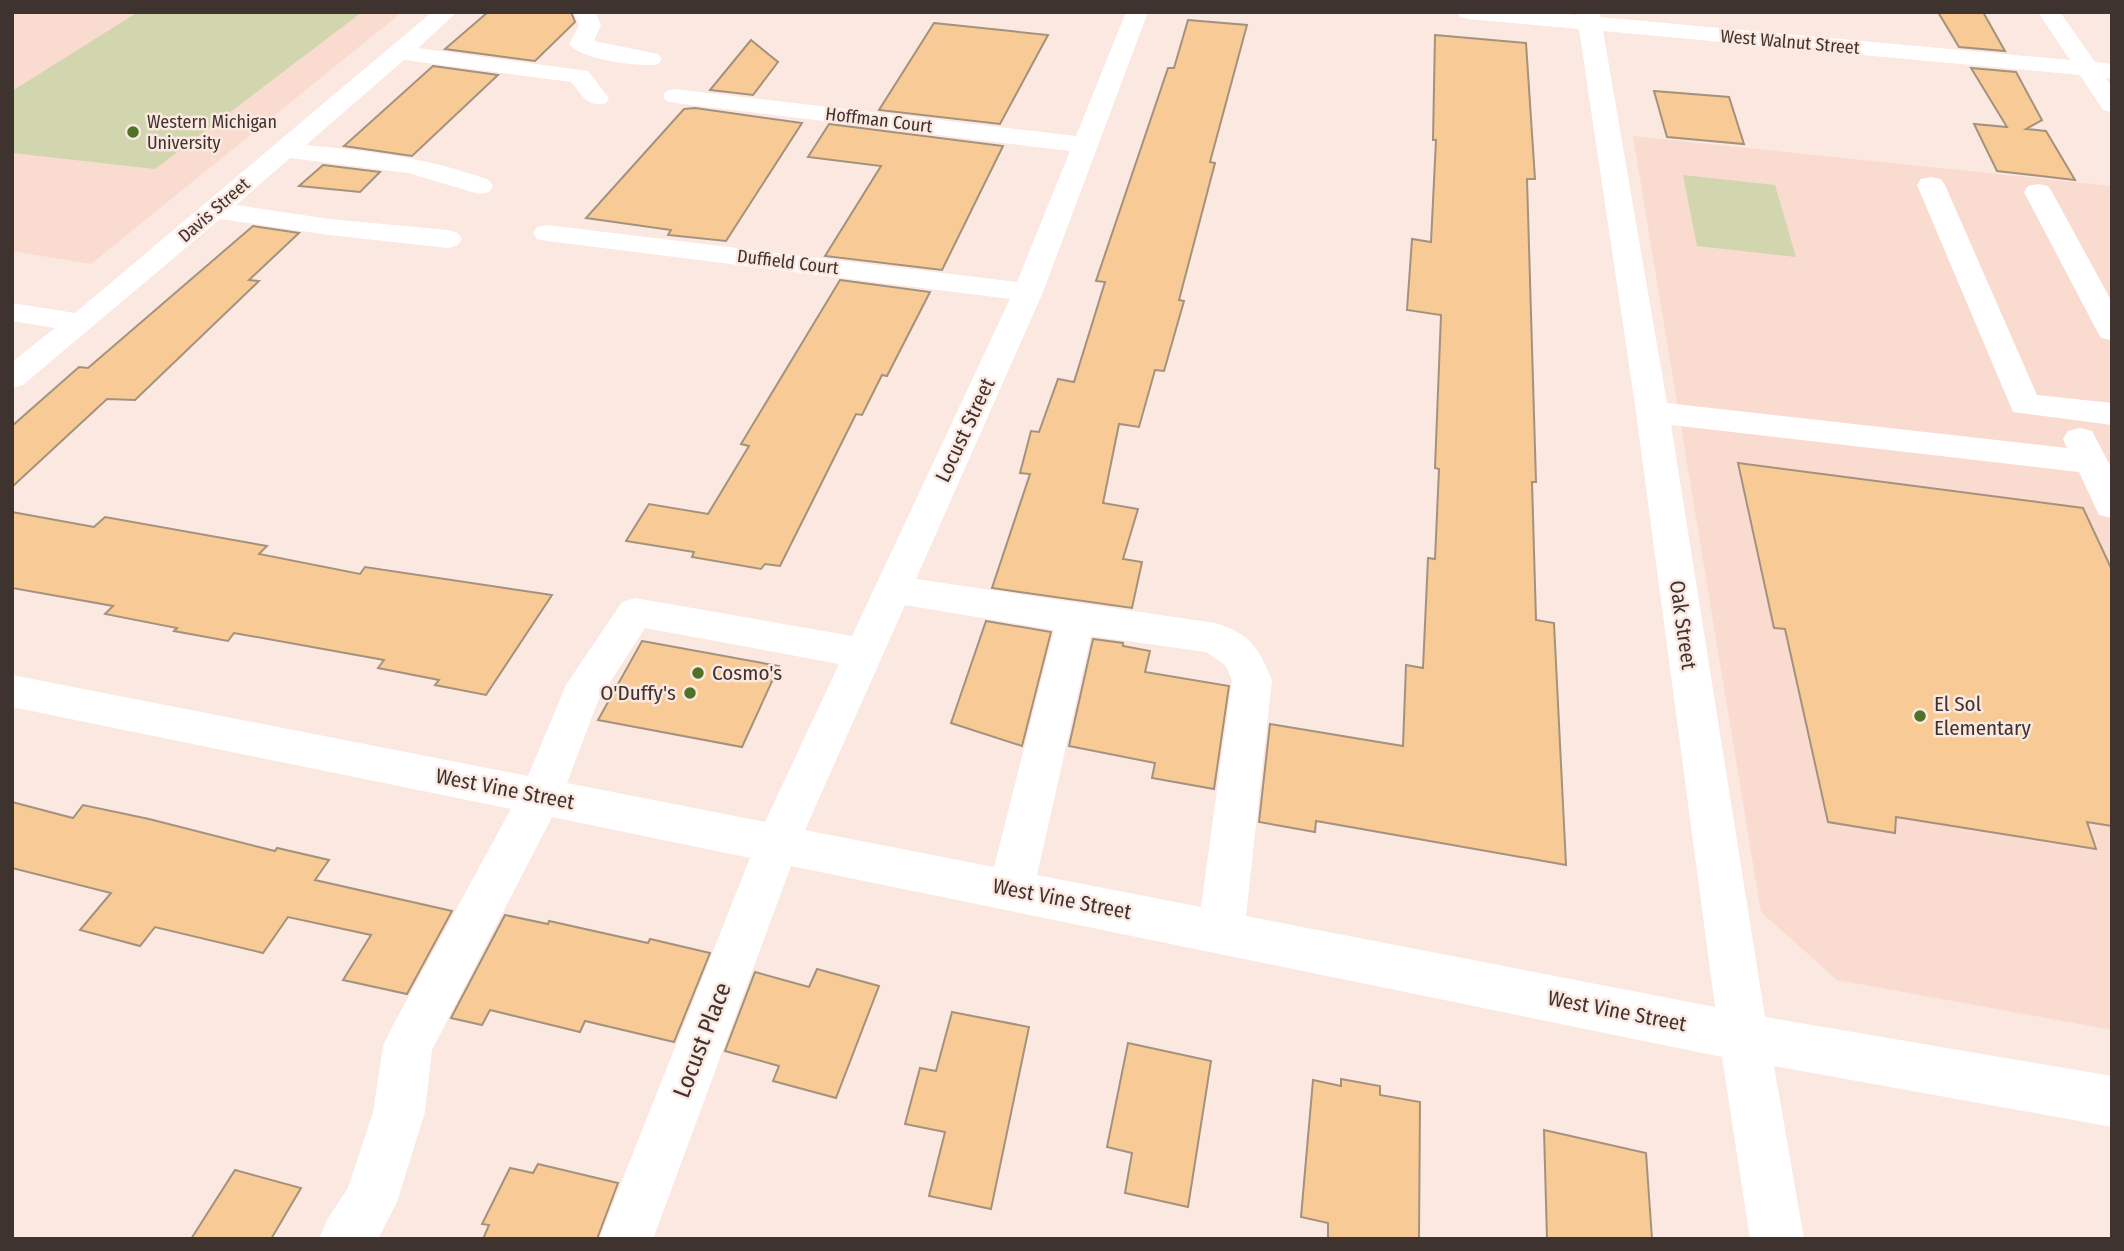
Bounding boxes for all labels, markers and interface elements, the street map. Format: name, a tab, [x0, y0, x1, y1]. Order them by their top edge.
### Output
street label: West Walnut Street	[1720, 25, 1861, 59]
street label: Hoffman Court	[824, 103, 934, 137]
place label: Western Michigan University	[147, 111, 277, 154]
marker: Western Michigan University	[125, 124, 141, 140]
street label: Davis Street	[174, 173, 254, 247]
street label: Duffield Court	[736, 245, 840, 279]
street label: Locust Street	[930, 374, 1001, 486]
street label: Oak Street	[1664, 579, 1702, 671]
place label: Cosmo's	[712, 660, 782, 686]
marker: Cosmo's	[690, 665, 706, 681]
place label: O'Duffy's	[600, 680, 676, 706]
marker: O'Duffy's	[682, 685, 698, 701]
place label: El Sol Elementary	[1934, 691, 2031, 741]
marker: El Sol Elementary	[1912, 708, 1928, 724]
street label: West Vine Street	[433, 763, 577, 815]
street label: West Vine Street	[990, 873, 1134, 925]
street label: Locust Place	[667, 978, 737, 1102]
street label: West Vine Street	[1545, 985, 1689, 1037]

